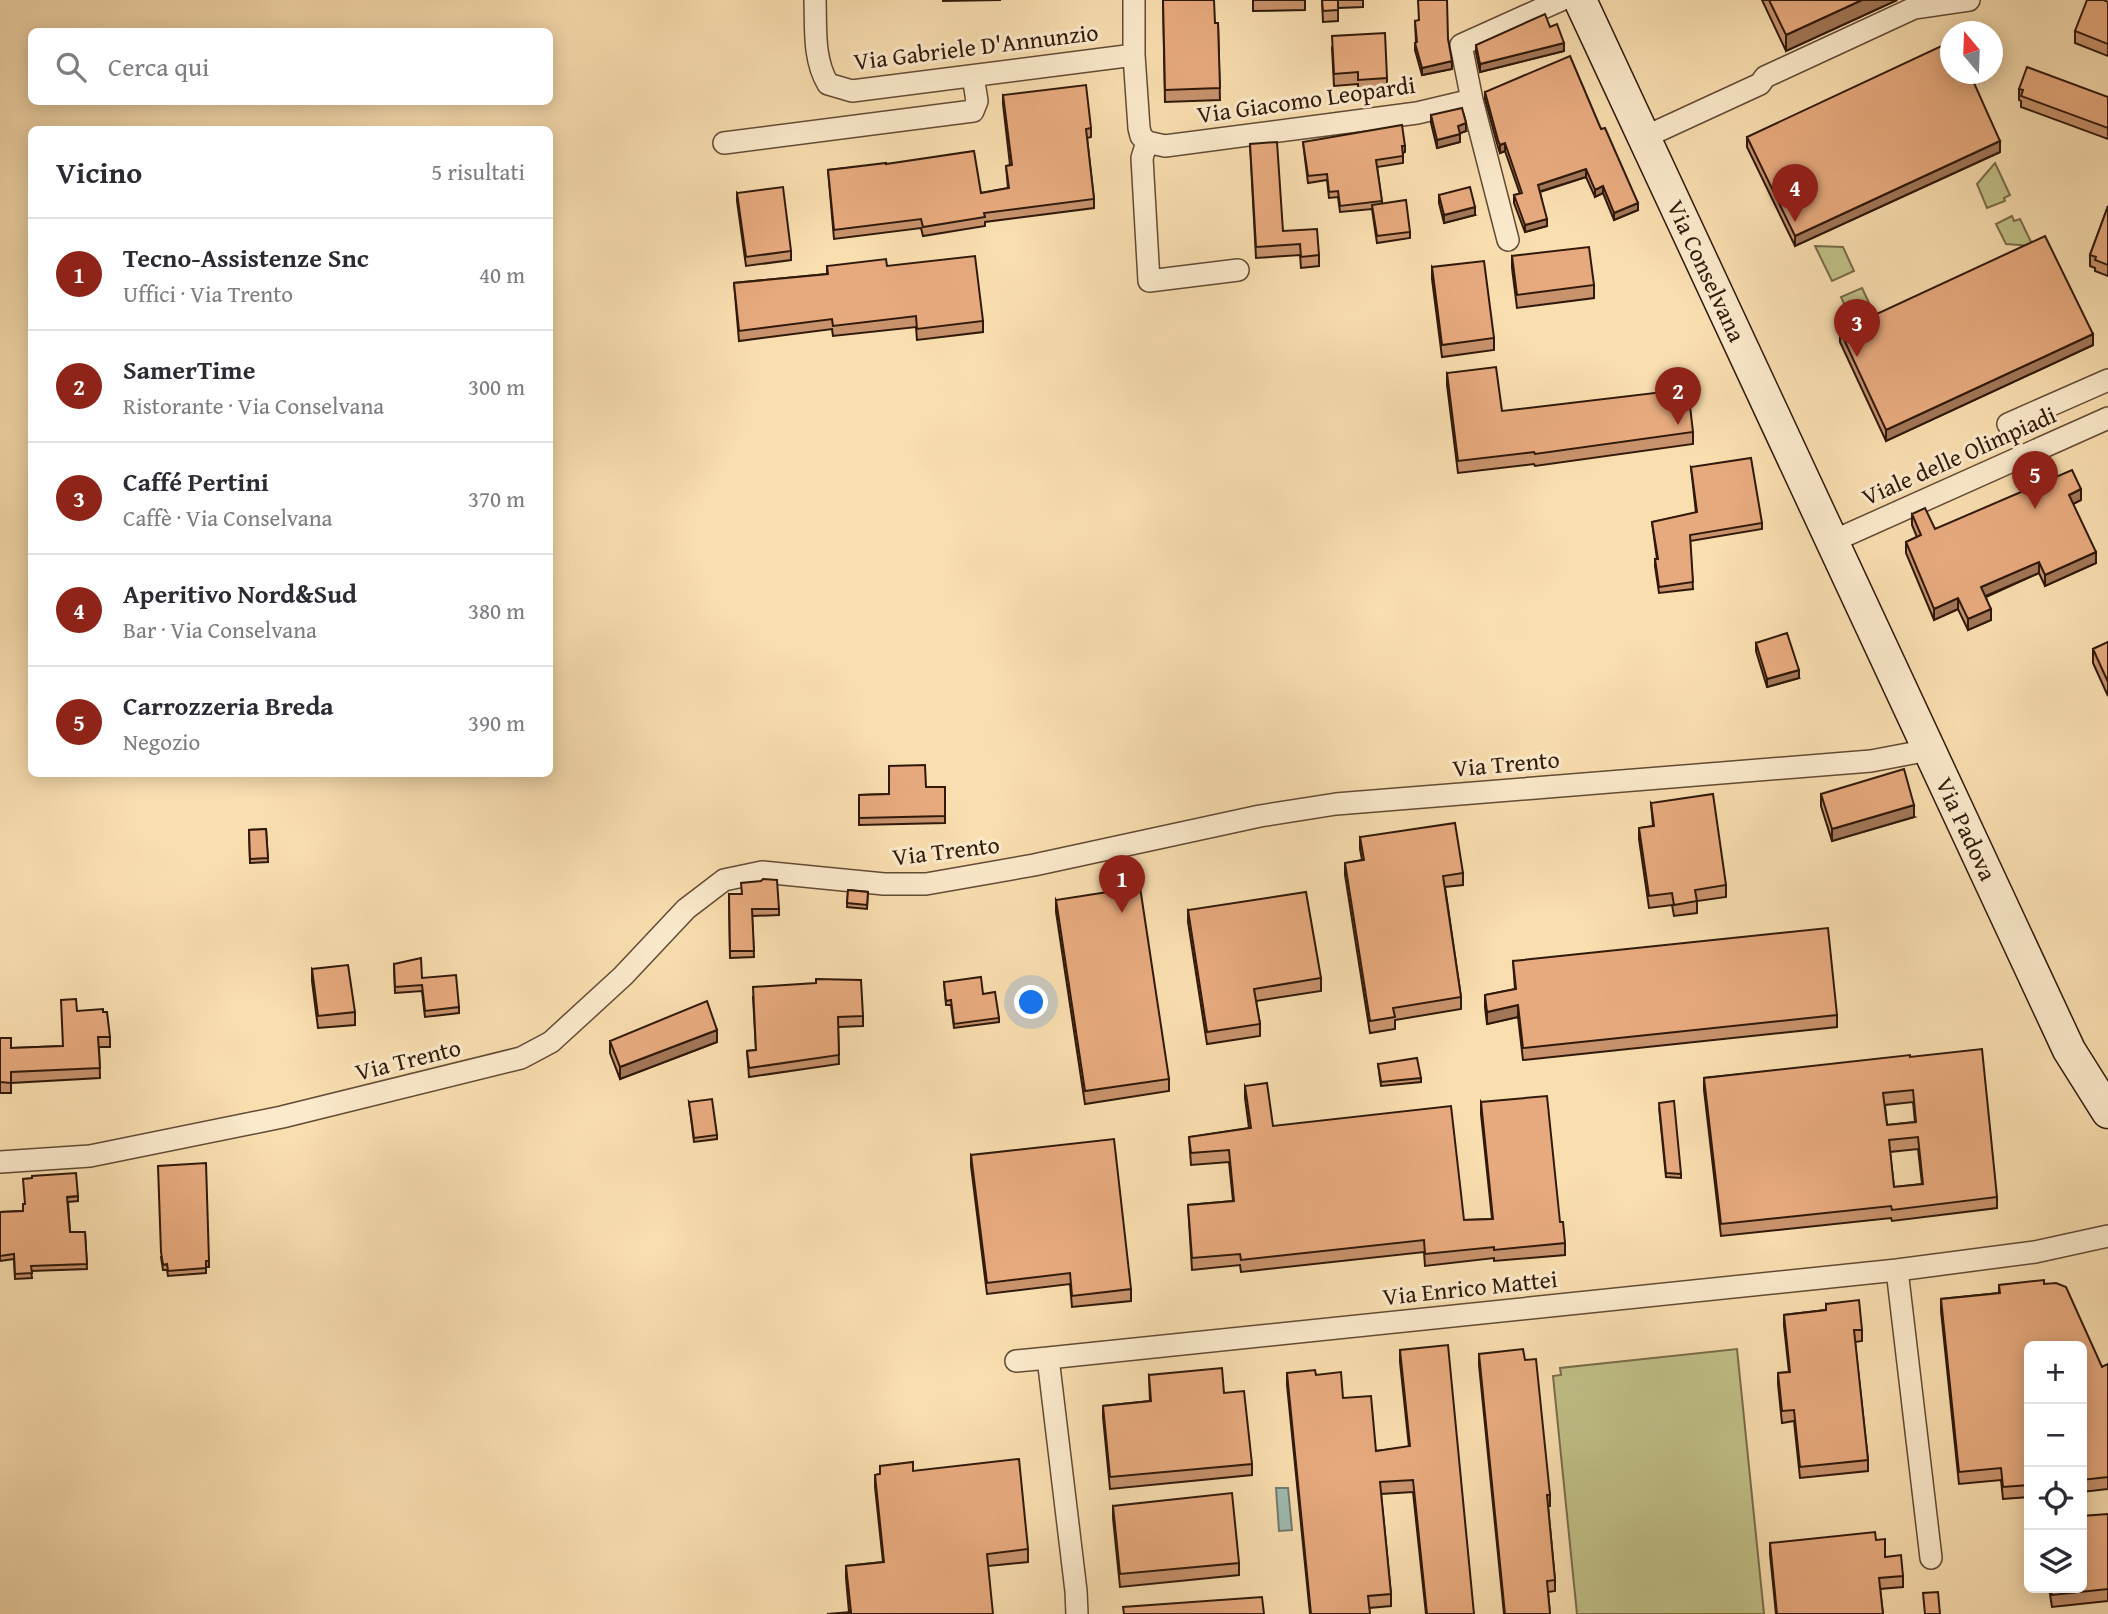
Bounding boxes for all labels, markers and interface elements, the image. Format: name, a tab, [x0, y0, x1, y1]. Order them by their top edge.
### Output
street label: Via Gabriele D'Annunzio	[852, 14, 1100, 79]
north arrow	[1940, 21, 2003, 84]
search box	[28, 28, 553, 105]
text: Cerca qui	[108, 47, 209, 86]
icon: search	[52, 48, 90, 86]
street label: Via Giacomo Leopardi	[1195, 67, 1418, 132]
text: Vicino	[56, 150, 142, 194]
text: 5 risultati	[431, 155, 525, 188]
pin: 4	[1772, 164, 1818, 222]
street label: Via Conselvana	[1658, 194, 1755, 348]
text: Tecno-Assistenze Snc	[123, 238, 369, 277]
text: 1	[73, 258, 85, 291]
text: 40 m	[479, 258, 525, 291]
text: Uffici · Via Trento	[123, 277, 293, 310]
pin: 3	[1834, 299, 1880, 357]
text: SamerTime	[123, 350, 255, 389]
pin: 2	[1655, 367, 1701, 425]
text: 2	[73, 370, 85, 403]
text: 300 m	[468, 370, 525, 403]
text: Ristorante · Via Conselvana	[123, 389, 384, 422]
street label: Viale delle Olimpiadi	[1856, 397, 2062, 514]
pin: 5	[2012, 451, 2058, 509]
text: Caffé Pertini	[123, 462, 269, 501]
text: 3	[73, 482, 85, 515]
text: 370 m	[468, 482, 525, 515]
text: Caffè · Via Conselvana	[123, 501, 333, 534]
text: Aperitivo Nord&Sud	[123, 574, 357, 613]
text: 4	[73, 594, 85, 627]
text: 380 m	[468, 594, 525, 627]
text: Bar · Via Conselvana	[123, 613, 317, 646]
text: Carrozzeria Breda	[123, 686, 334, 725]
text: 5	[73, 706, 85, 739]
text: 390 m	[468, 706, 525, 739]
text: Negozio	[123, 725, 200, 758]
street label: Via Trento	[1451, 741, 1561, 786]
street label: Via Padova	[1927, 771, 2006, 887]
street label: Via Trento	[890, 827, 1001, 874]
pin: 1	[1099, 855, 1145, 913]
your location	[1014, 985, 1048, 1019]
street label: Via Trento	[351, 1030, 464, 1090]
street label: Via Enrico Mattei	[1381, 1261, 1559, 1314]
map controls	[2024, 1341, 2087, 1593]
button: +	[2024, 1341, 2087, 1404]
button: −	[2024, 1404, 2087, 1467]
button: locate	[2024, 1467, 2087, 1530]
button: layers	[2024, 1530, 2087, 1593]

